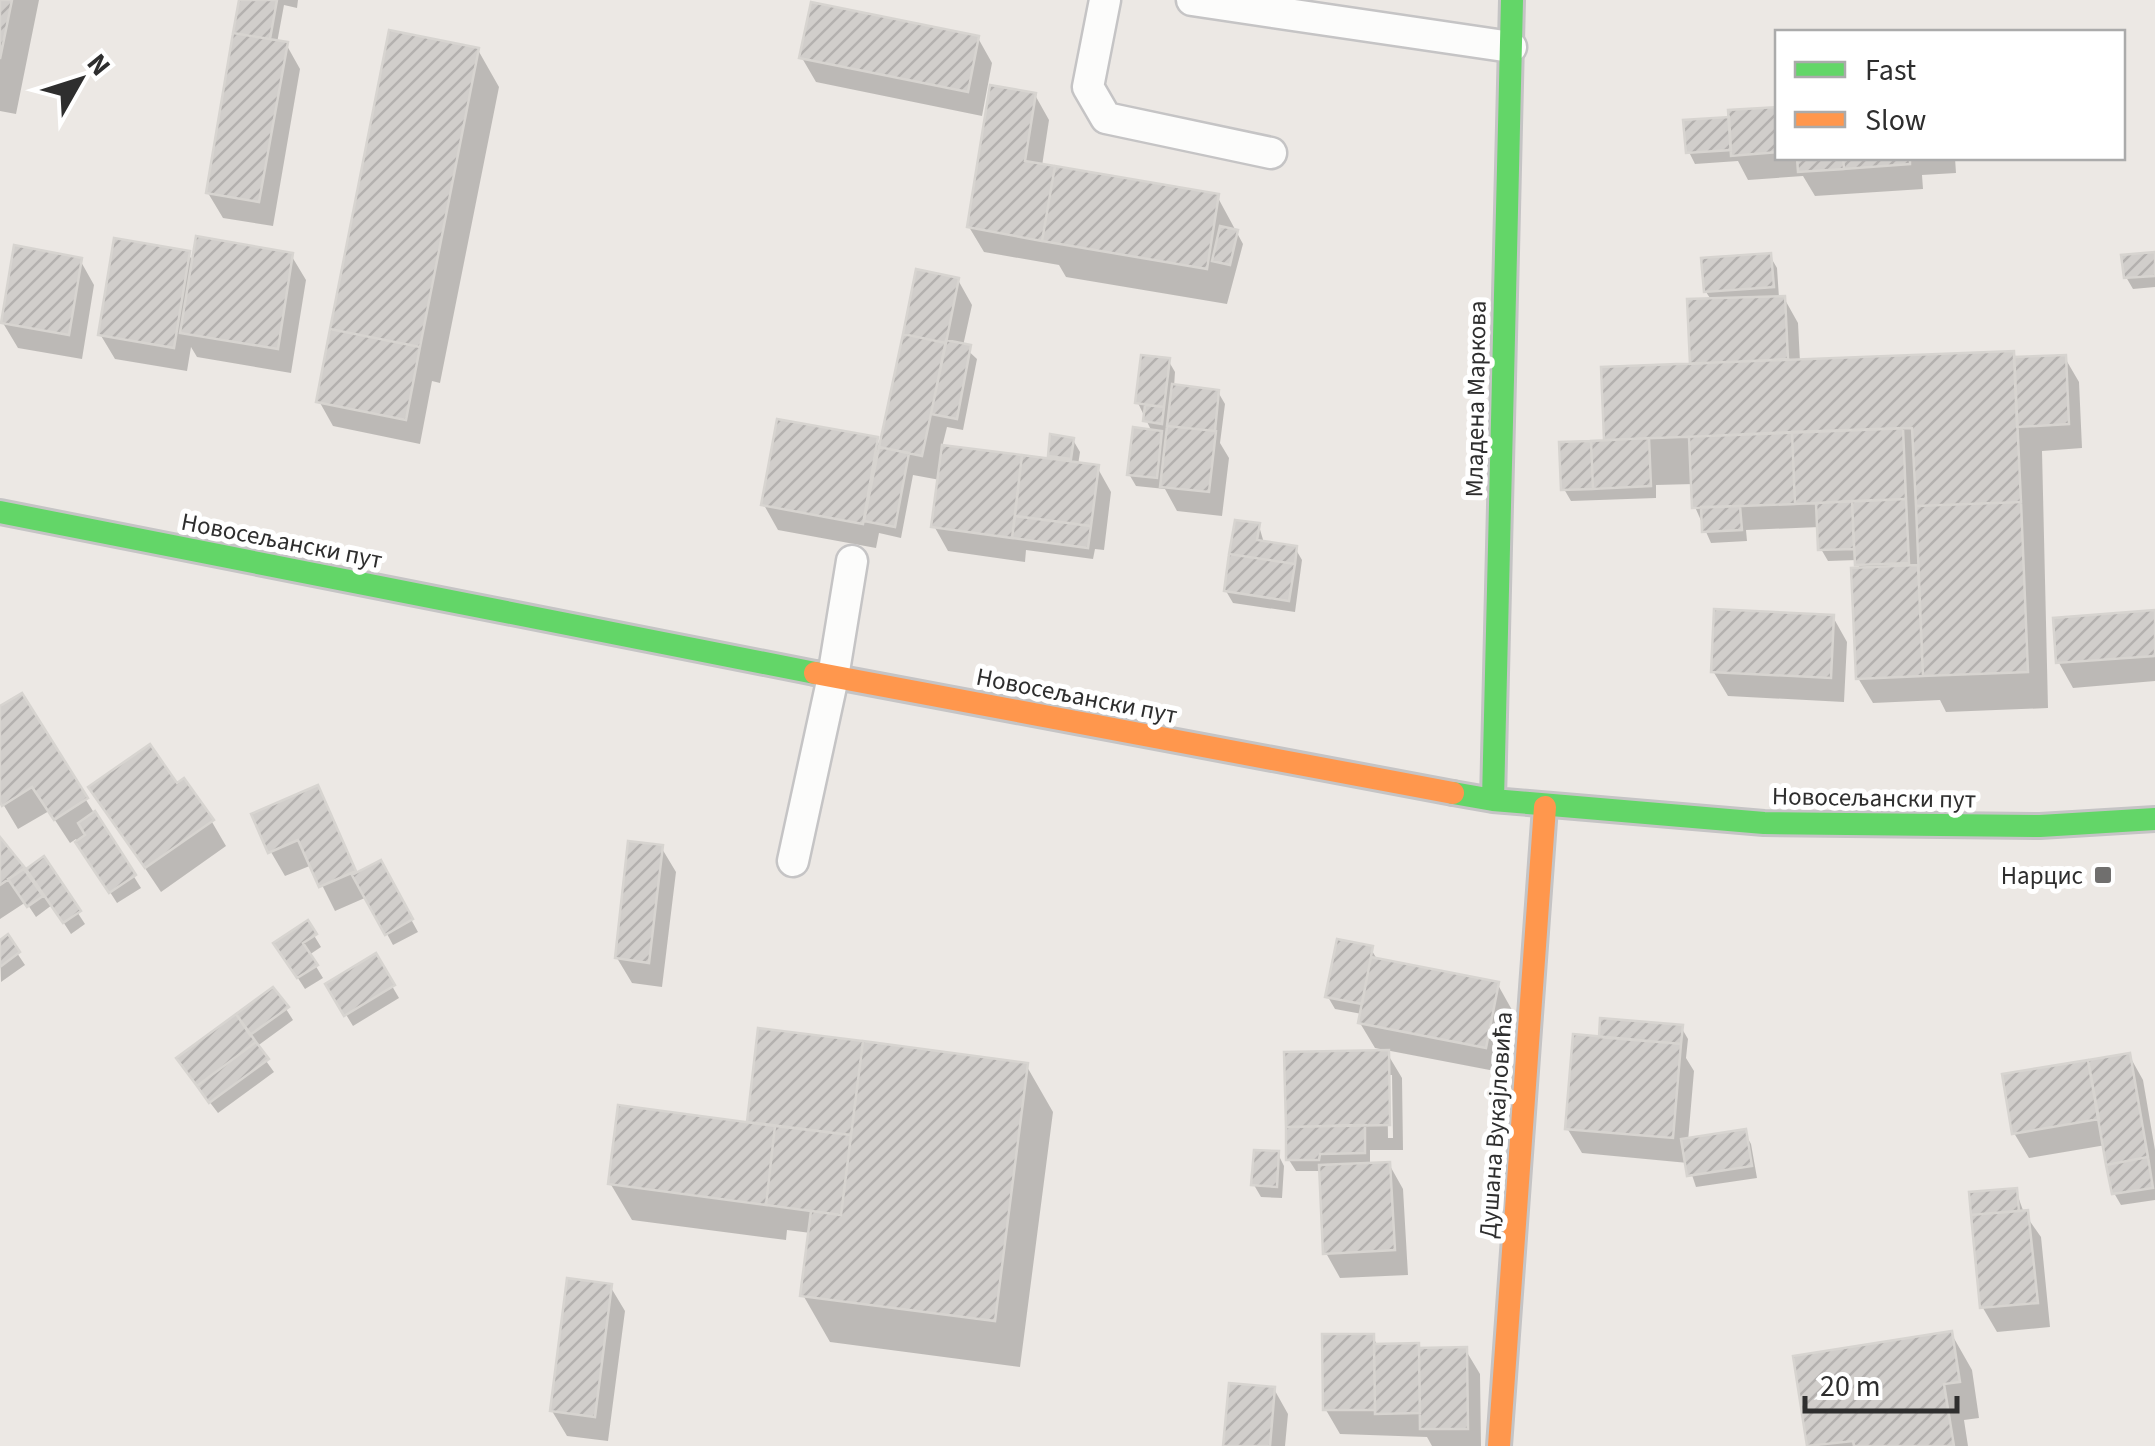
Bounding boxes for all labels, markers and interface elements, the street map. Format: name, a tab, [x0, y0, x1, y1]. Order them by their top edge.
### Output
north arrow	[30, 30, 130, 130]
legend	[1775, 30, 2125, 160]
text: N	[77, 45, 120, 85]
text: Fast	[1865, 49, 1916, 92]
text: Slow	[1865, 99, 1926, 142]
street label: Младена Маркова	[1456, 300, 1496, 498]
street label: Новосељански пут	[178, 504, 386, 578]
street label: Новосељански пут	[973, 659, 1181, 733]
street label: Новосељански пут	[1772, 778, 1976, 818]
place label: Нарцис	[2001, 858, 2083, 894]
marker: Нарцис	[2092, 864, 2114, 886]
street label: Душана Вукајловића	[1470, 1010, 1522, 1240]
scale bar	[1805, 1351, 1958, 1413]
text: 20 m	[1820, 1365, 1881, 1408]

